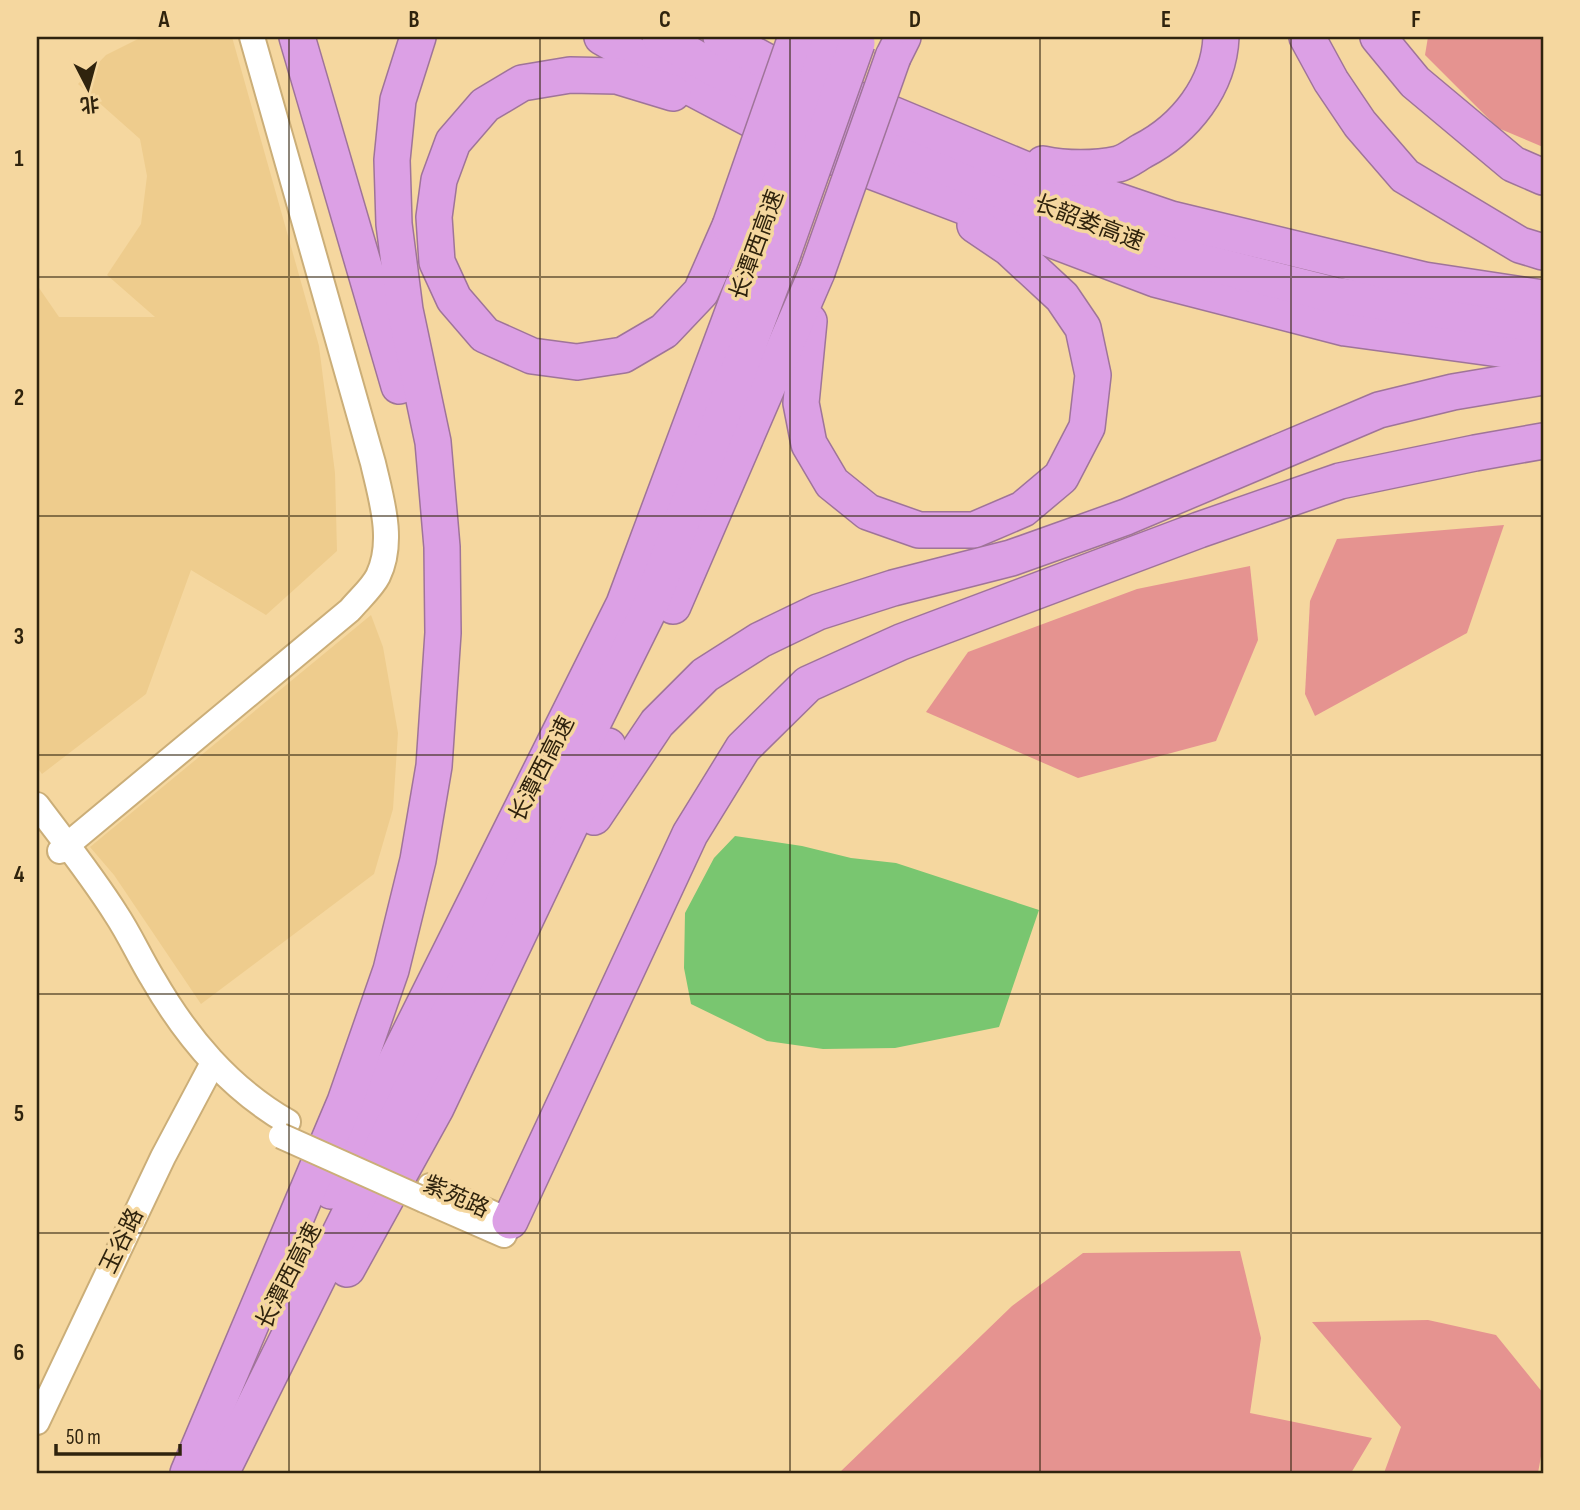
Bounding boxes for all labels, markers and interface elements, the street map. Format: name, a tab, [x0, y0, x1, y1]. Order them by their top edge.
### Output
text: A	[158, 6, 171, 34]
text: B	[409, 6, 420, 34]
text: C	[659, 6, 671, 34]
text: D	[909, 6, 921, 34]
text: E	[1161, 6, 1171, 34]
text: F	[1411, 6, 1421, 34]
north arrow	[52, 52, 122, 122]
text: 北	[79, 91, 100, 116]
text: 1	[14, 145, 24, 173]
street label: 长潭西高速	[724, 186, 790, 304]
street label: 长韶娄高速	[1030, 189, 1148, 257]
text: 2	[14, 384, 24, 412]
text: 3	[14, 623, 24, 651]
street label: 长潭西高速	[503, 711, 581, 827]
text: 4	[14, 861, 25, 889]
text: 5	[14, 1100, 24, 1128]
street label: 紫苑路	[419, 1170, 493, 1224]
street label: 玉谷路	[94, 1204, 150, 1278]
street label: 长潭西高速	[250, 1218, 328, 1334]
text: 6	[14, 1339, 24, 1367]
scale bar	[56, 1412, 180, 1456]
text: 50 m	[66, 1425, 101, 1450]

